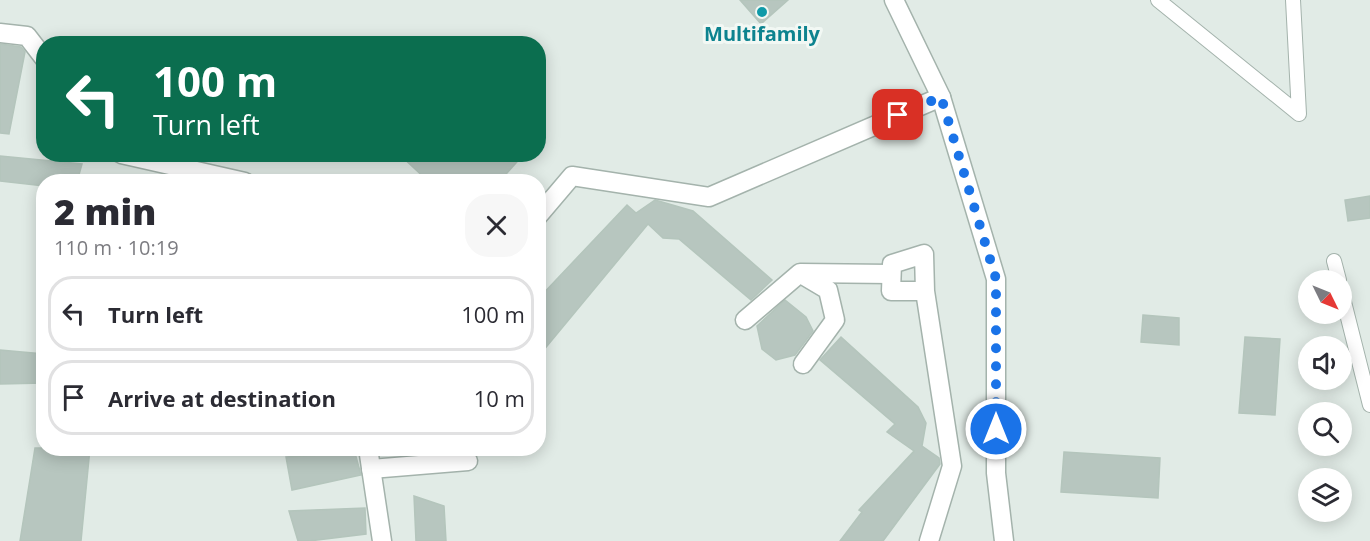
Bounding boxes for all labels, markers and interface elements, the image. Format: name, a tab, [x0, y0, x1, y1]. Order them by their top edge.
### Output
marker: Multifamily	[755, 5, 769, 19]
place label: Multifamily	[704, 20, 821, 47]
text: 100 m	[153, 52, 277, 109]
icon: left	[54, 60, 132, 138]
pin	[872, 89, 923, 140]
icon: arrive	[881, 98, 914, 131]
text: Turn left	[153, 106, 260, 143]
text: 2 min	[54, 187, 156, 236]
button: close	[465, 194, 528, 257]
text: 110 m · 10:19	[54, 234, 179, 261]
north arrow	[1298, 270, 1352, 324]
map controls	[1298, 270, 1352, 522]
icon: left	[57, 297, 90, 330]
text: Turn left	[108, 299, 203, 329]
text: 100 m	[461, 299, 525, 329]
button: sound	[1298, 336, 1352, 390]
icon: arrive	[57, 381, 90, 414]
text: Arrive at destination	[108, 383, 336, 413]
text: 10 m	[474, 383, 525, 413]
position arrow	[964, 397, 1028, 461]
button: search	[1298, 402, 1352, 456]
button: layers	[1298, 468, 1352, 522]

